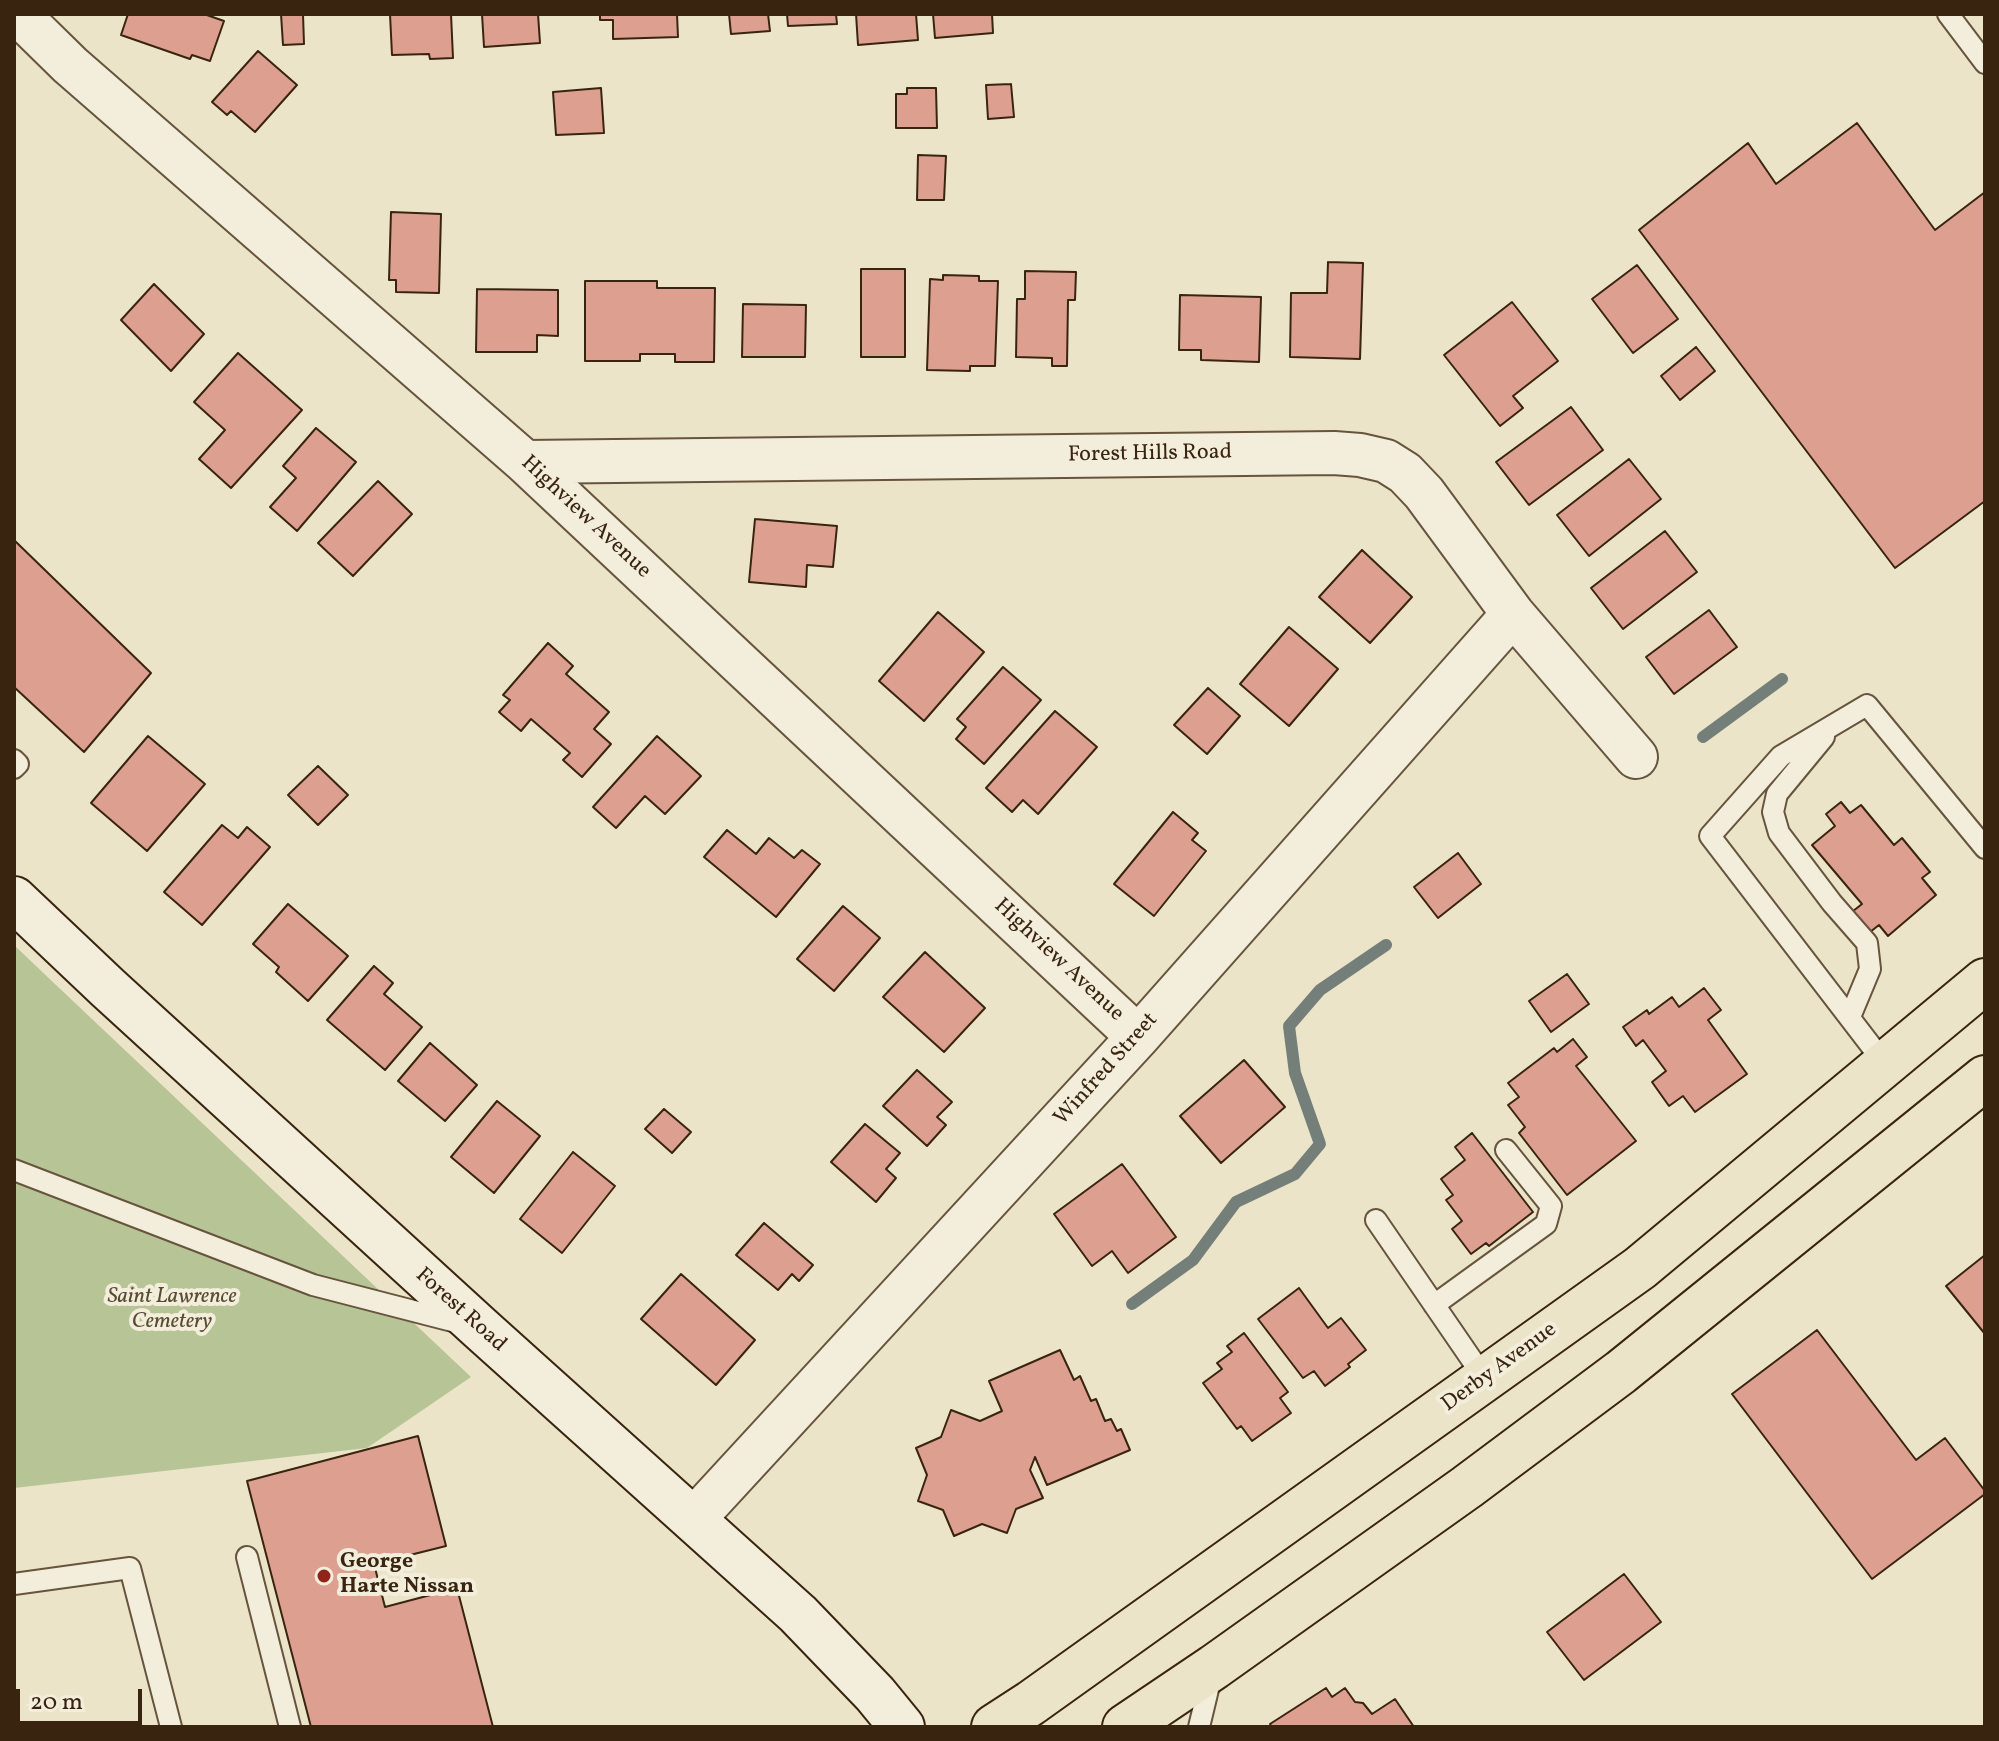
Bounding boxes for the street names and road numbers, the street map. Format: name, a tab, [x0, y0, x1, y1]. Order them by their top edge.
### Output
street label: Forest Hills Road	[1068, 440, 1232, 470]
street label: Highview Avenue	[514, 451, 656, 585]
street label: Highview Avenue	[987, 894, 1129, 1028]
street label: Winfred Street	[1049, 1008, 1165, 1132]
street label: Forest Road	[409, 1263, 511, 1359]
street label: Derby Avenue	[1437, 1317, 1563, 1419]

